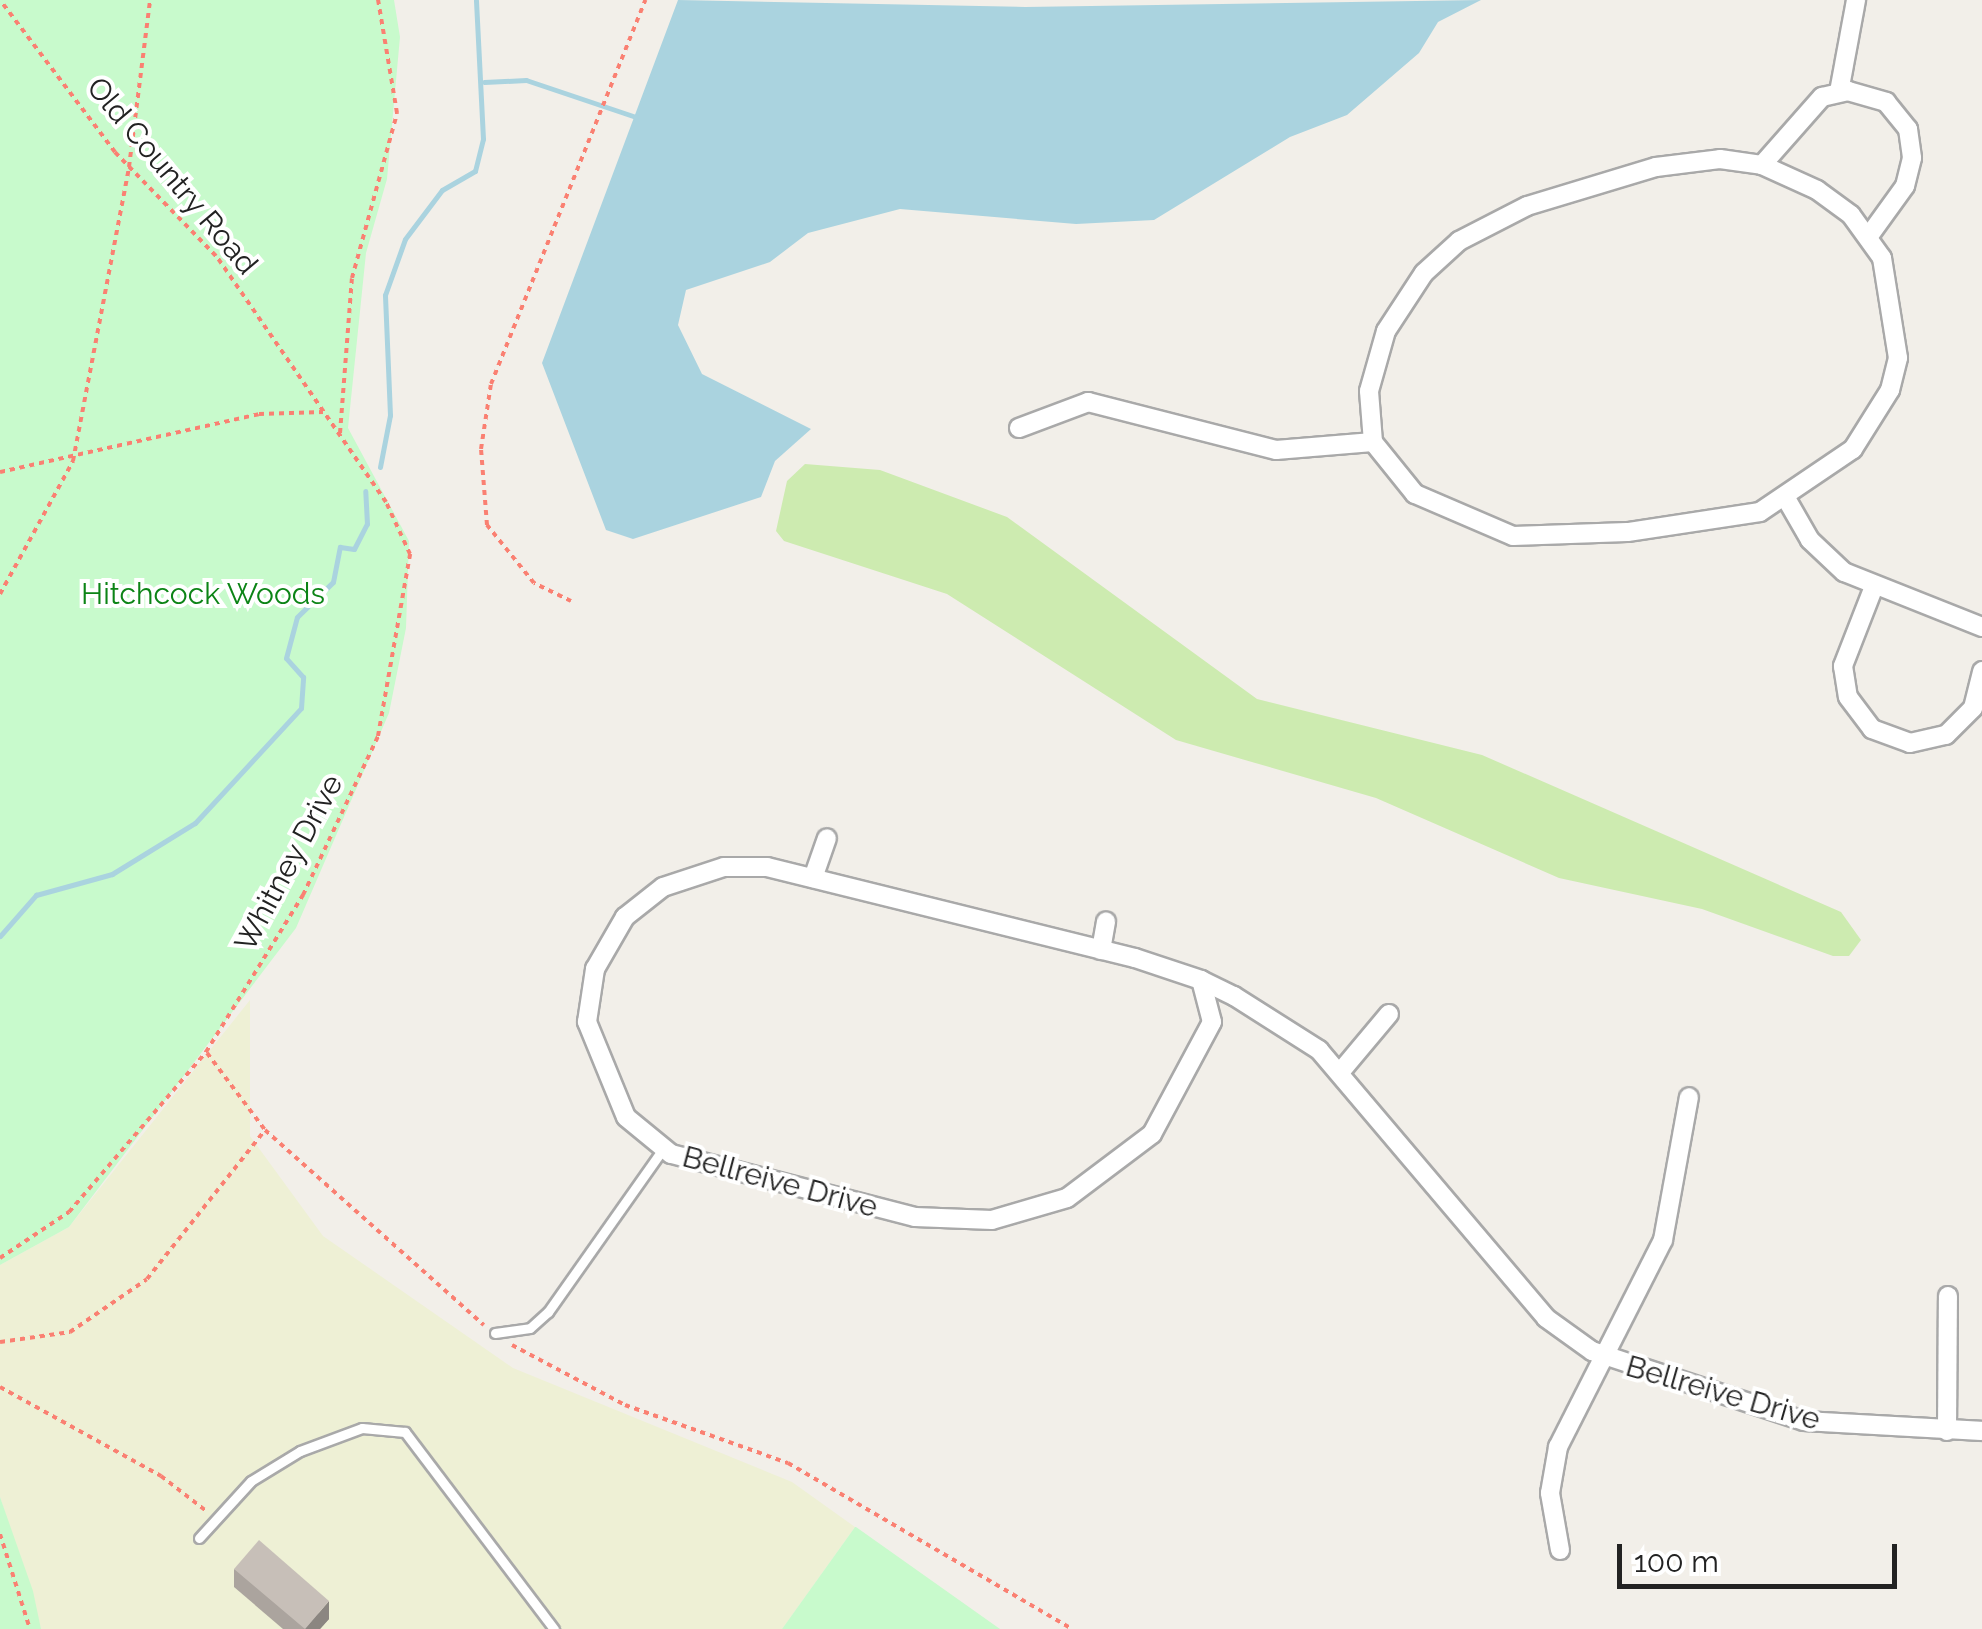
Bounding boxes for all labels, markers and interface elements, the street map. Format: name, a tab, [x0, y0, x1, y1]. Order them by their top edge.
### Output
street label: Old Country Road	[79, 70, 265, 282]
park label: Hitchcock Woods	[81, 576, 325, 612]
street label: Whitney Drive	[227, 768, 351, 958]
street label: Bellreive Drive	[679, 1139, 881, 1225]
street label: Bellreive Drive	[1622, 1348, 1824, 1438]
scale bar	[1622, 1524, 1902, 1586]
text: 100 m	[1634, 1544, 1719, 1579]

